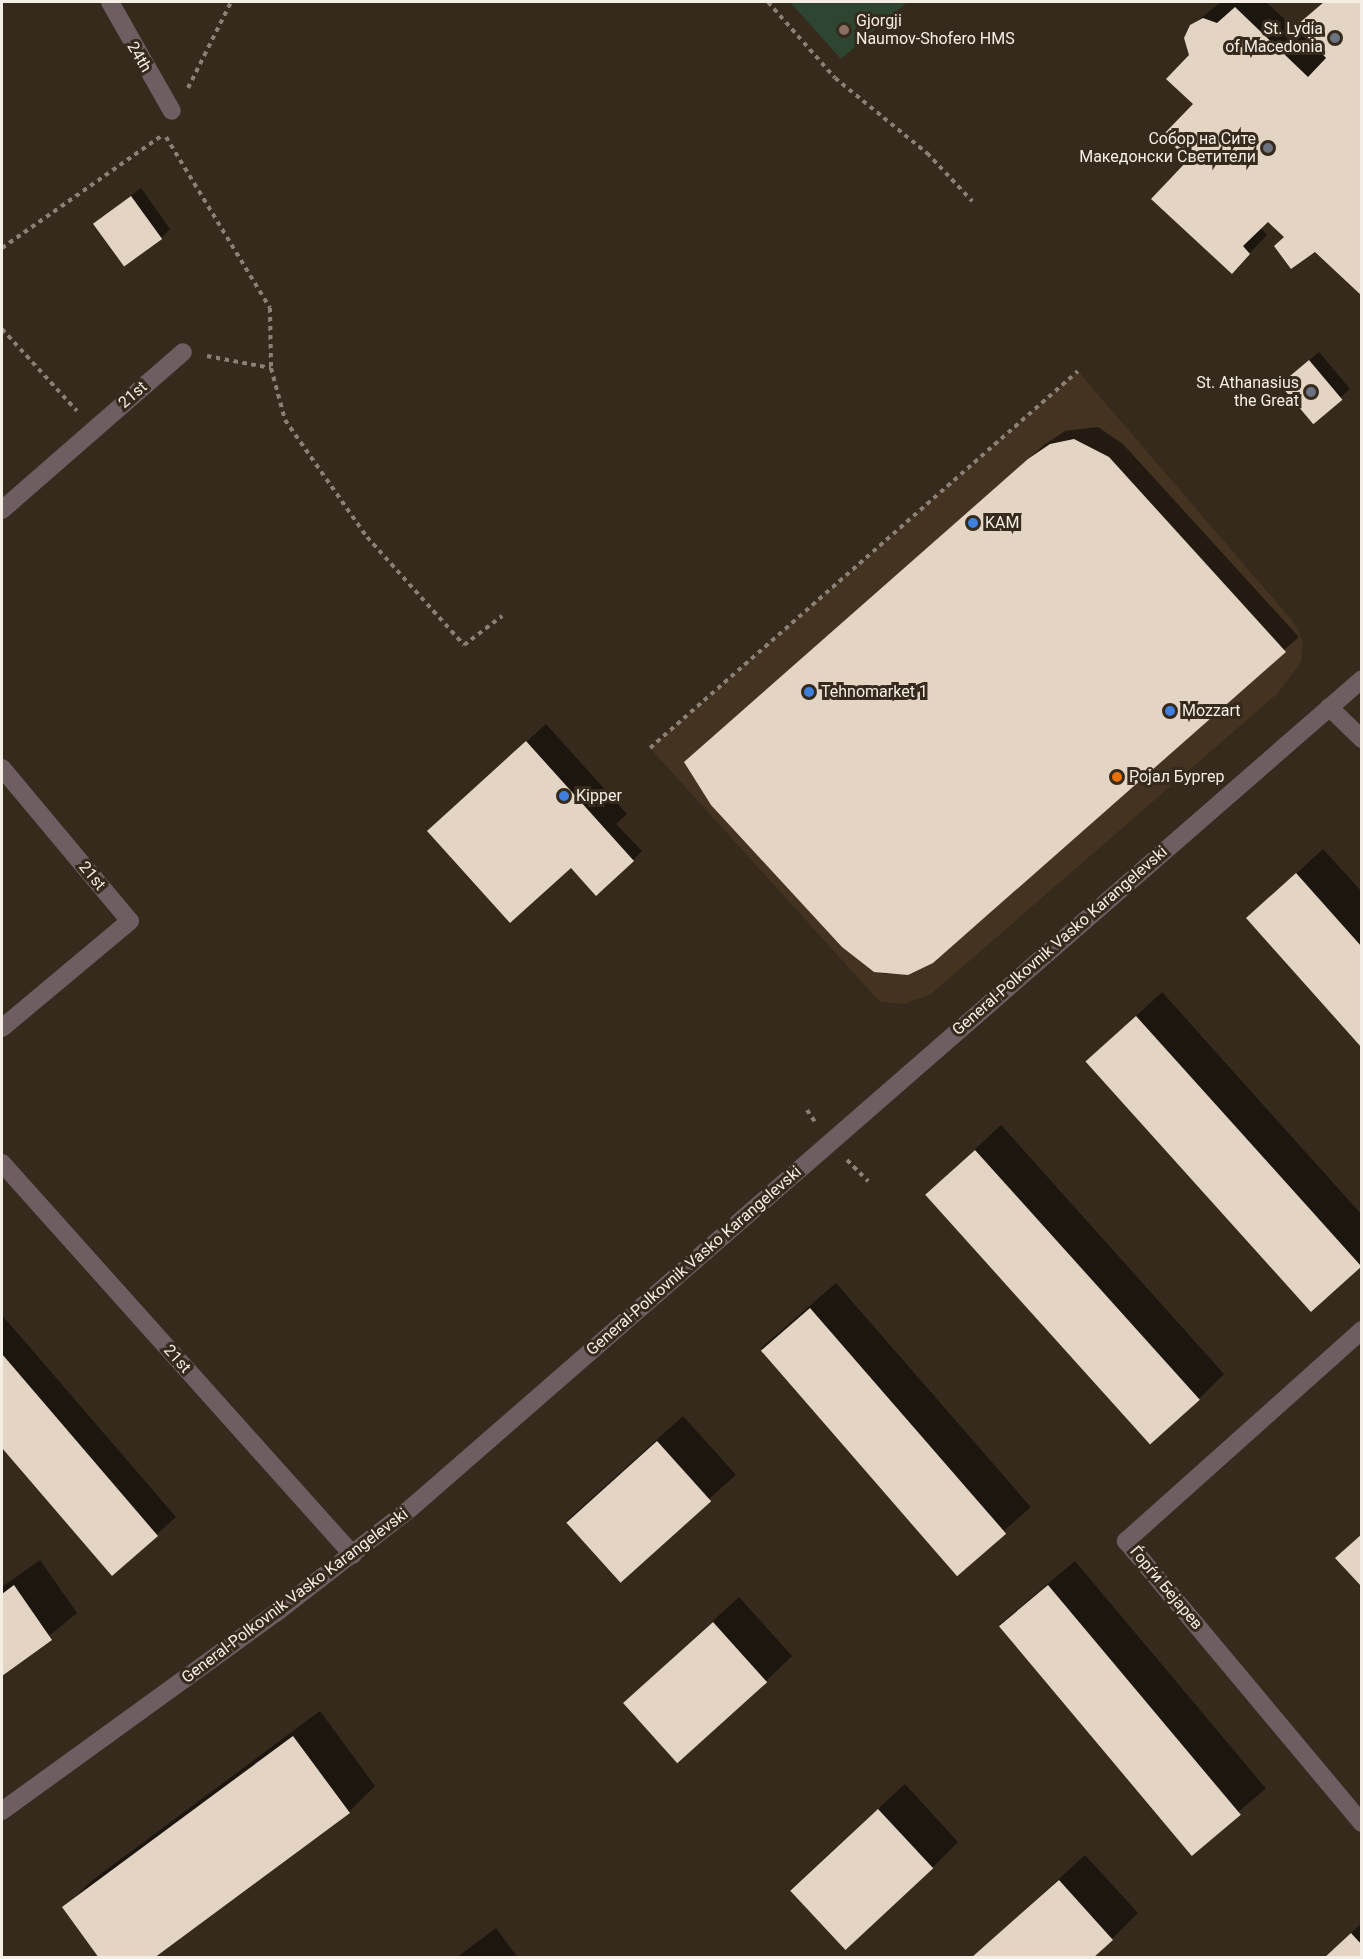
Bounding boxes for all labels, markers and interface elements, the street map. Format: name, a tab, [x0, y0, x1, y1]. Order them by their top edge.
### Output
place label: Gjorgji Naumov-Shofero HMS	[856, 11, 1015, 49]
place label: St. Lydia of Macedonia	[1225, 19, 1323, 57]
marker: Gjorgji Naumov-Shofero HMS	[837, 23, 851, 37]
marker: St. Lydia of Macedonia	[1328, 31, 1342, 45]
street label: 24th	[123, 38, 155, 76]
place label: Собор на Сите Македонски Светители	[1079, 129, 1256, 167]
marker: Собор на Сите Македонски Светители	[1261, 141, 1275, 155]
place label: St. Athanasius the Great	[1196, 373, 1299, 411]
street label: 21st	[115, 377, 151, 413]
marker: St. Athanasius the Great	[1304, 385, 1318, 399]
place label: KAM	[985, 513, 1019, 533]
marker: KAM	[966, 516, 980, 530]
place label: Tehnomarket 1	[821, 682, 928, 702]
marker: Tehnomarket 1	[802, 685, 816, 699]
place label: Mozzart	[1182, 701, 1241, 721]
marker: Mozzart	[1163, 704, 1177, 718]
place label: Ројал Бургер	[1129, 767, 1225, 787]
marker: Ројал Бургер	[1110, 770, 1124, 784]
place label: Kipper	[576, 786, 622, 806]
marker: Kipper	[557, 789, 571, 803]
street label: General-Polkovnik Vasko Karangelevski	[949, 842, 1171, 1040]
street label: 21st	[75, 858, 109, 894]
street label: General-Polkovnik Vasko Karangelevski	[583, 1162, 805, 1360]
street label: 21st	[159, 1341, 195, 1377]
street label: General-Polkovnik Vasko Karangelevski	[178, 1504, 412, 1688]
street label: Ѓорѓи Бејарев	[1125, 1542, 1207, 1634]

